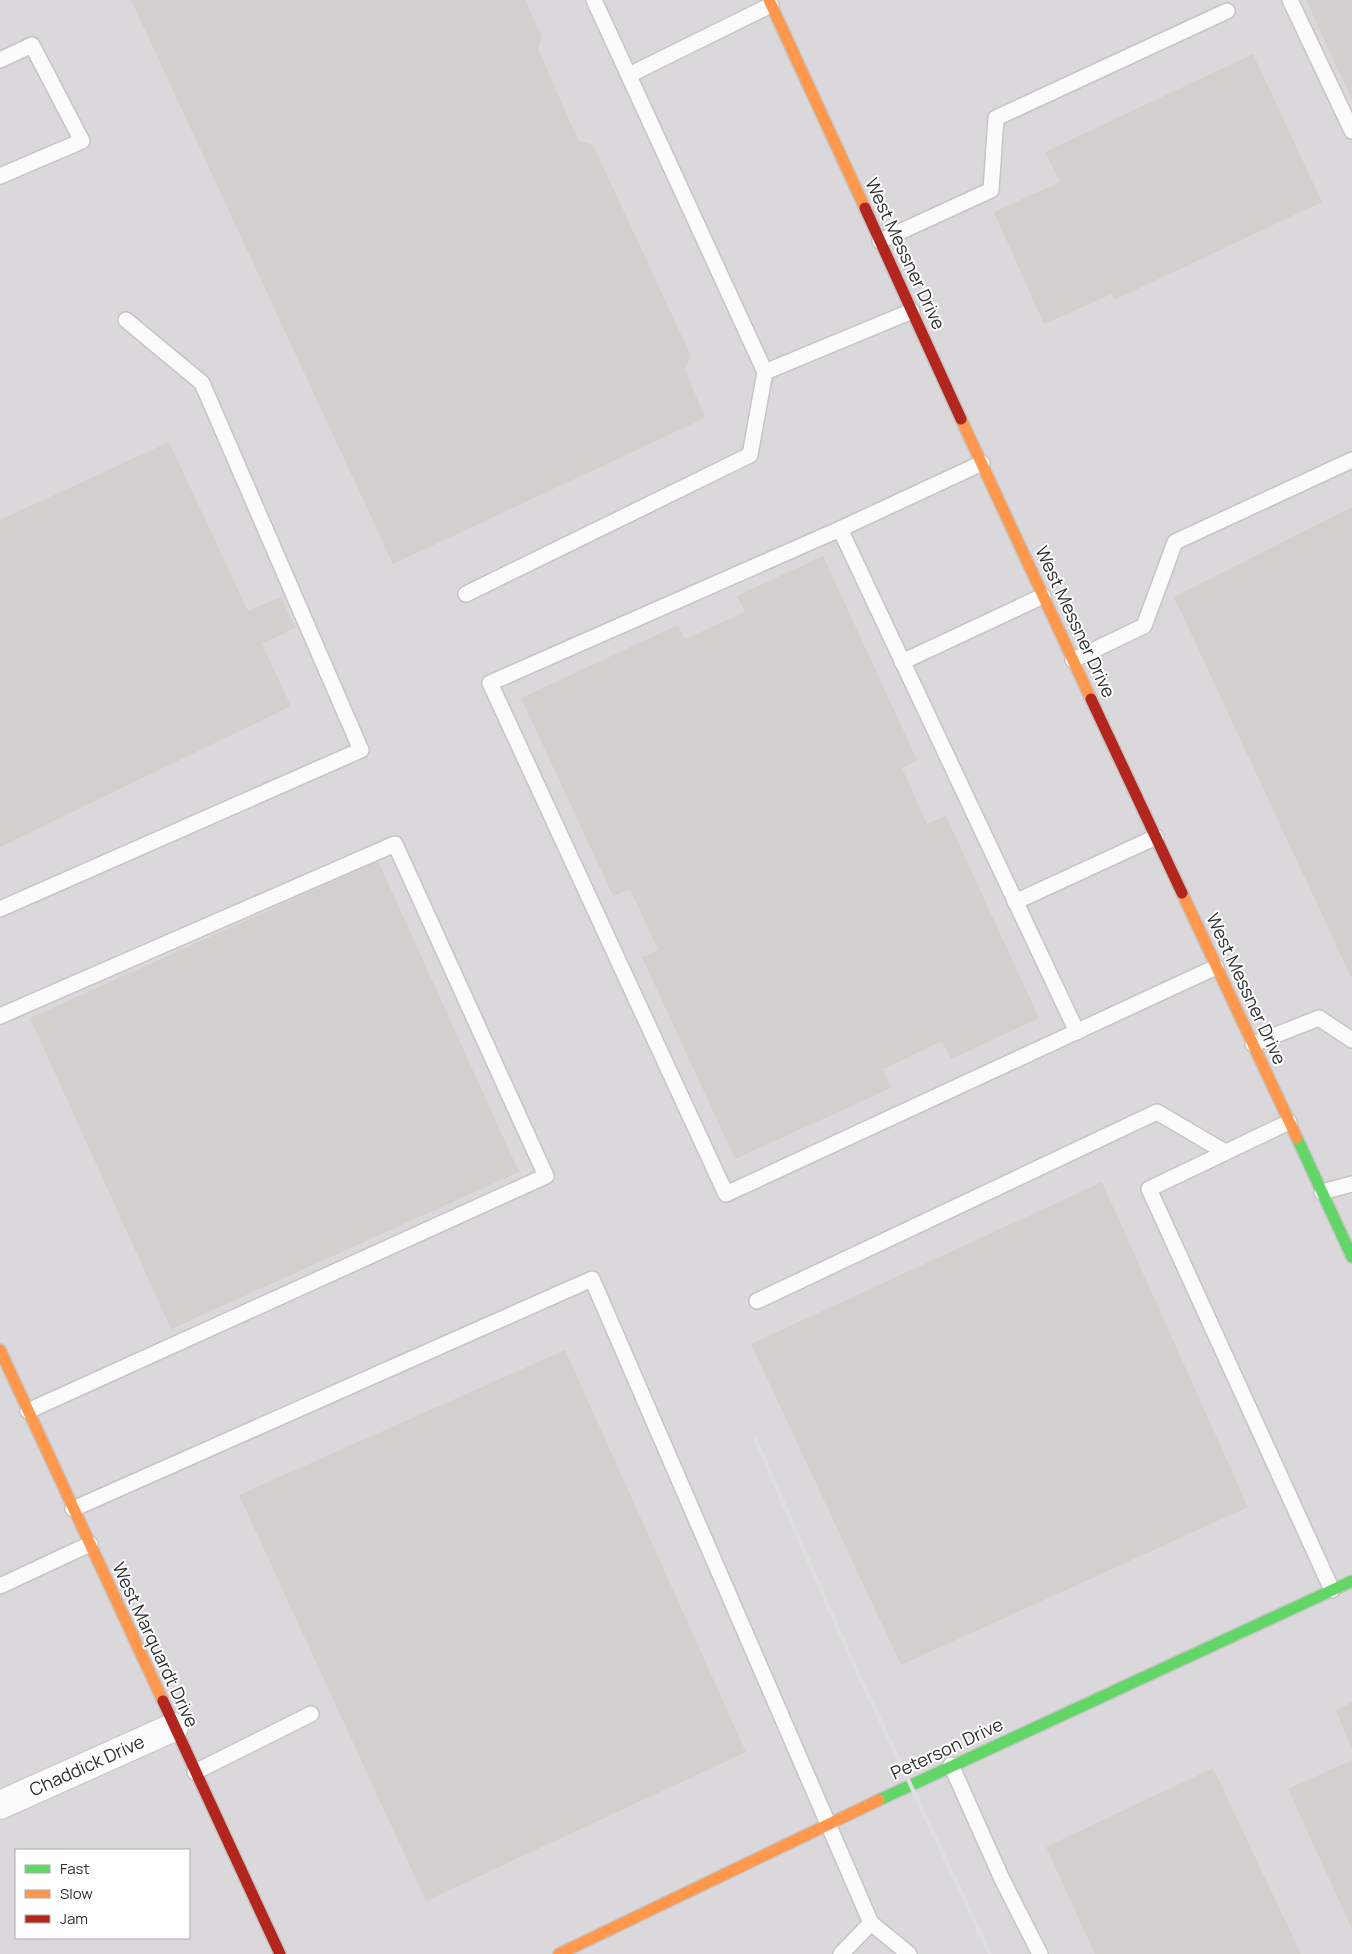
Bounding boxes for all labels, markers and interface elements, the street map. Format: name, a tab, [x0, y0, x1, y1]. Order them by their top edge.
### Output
street label: West Messner Drive	[860, 174, 952, 333]
street label: West Messner Drive	[1030, 542, 1122, 701]
street label: West Messner Drive	[1201, 909, 1293, 1068]
street label: West Marquardt Drive	[107, 1558, 205, 1731]
street label: Peterson Drive	[887, 1712, 1007, 1785]
street label: Chaddick Drive	[25, 1729, 148, 1801]
legend	[15, 1849, 190, 1939]
text: Fast	[60, 1858, 89, 1879]
text: Slow	[60, 1883, 93, 1904]
text: Jam	[60, 1908, 88, 1929]

